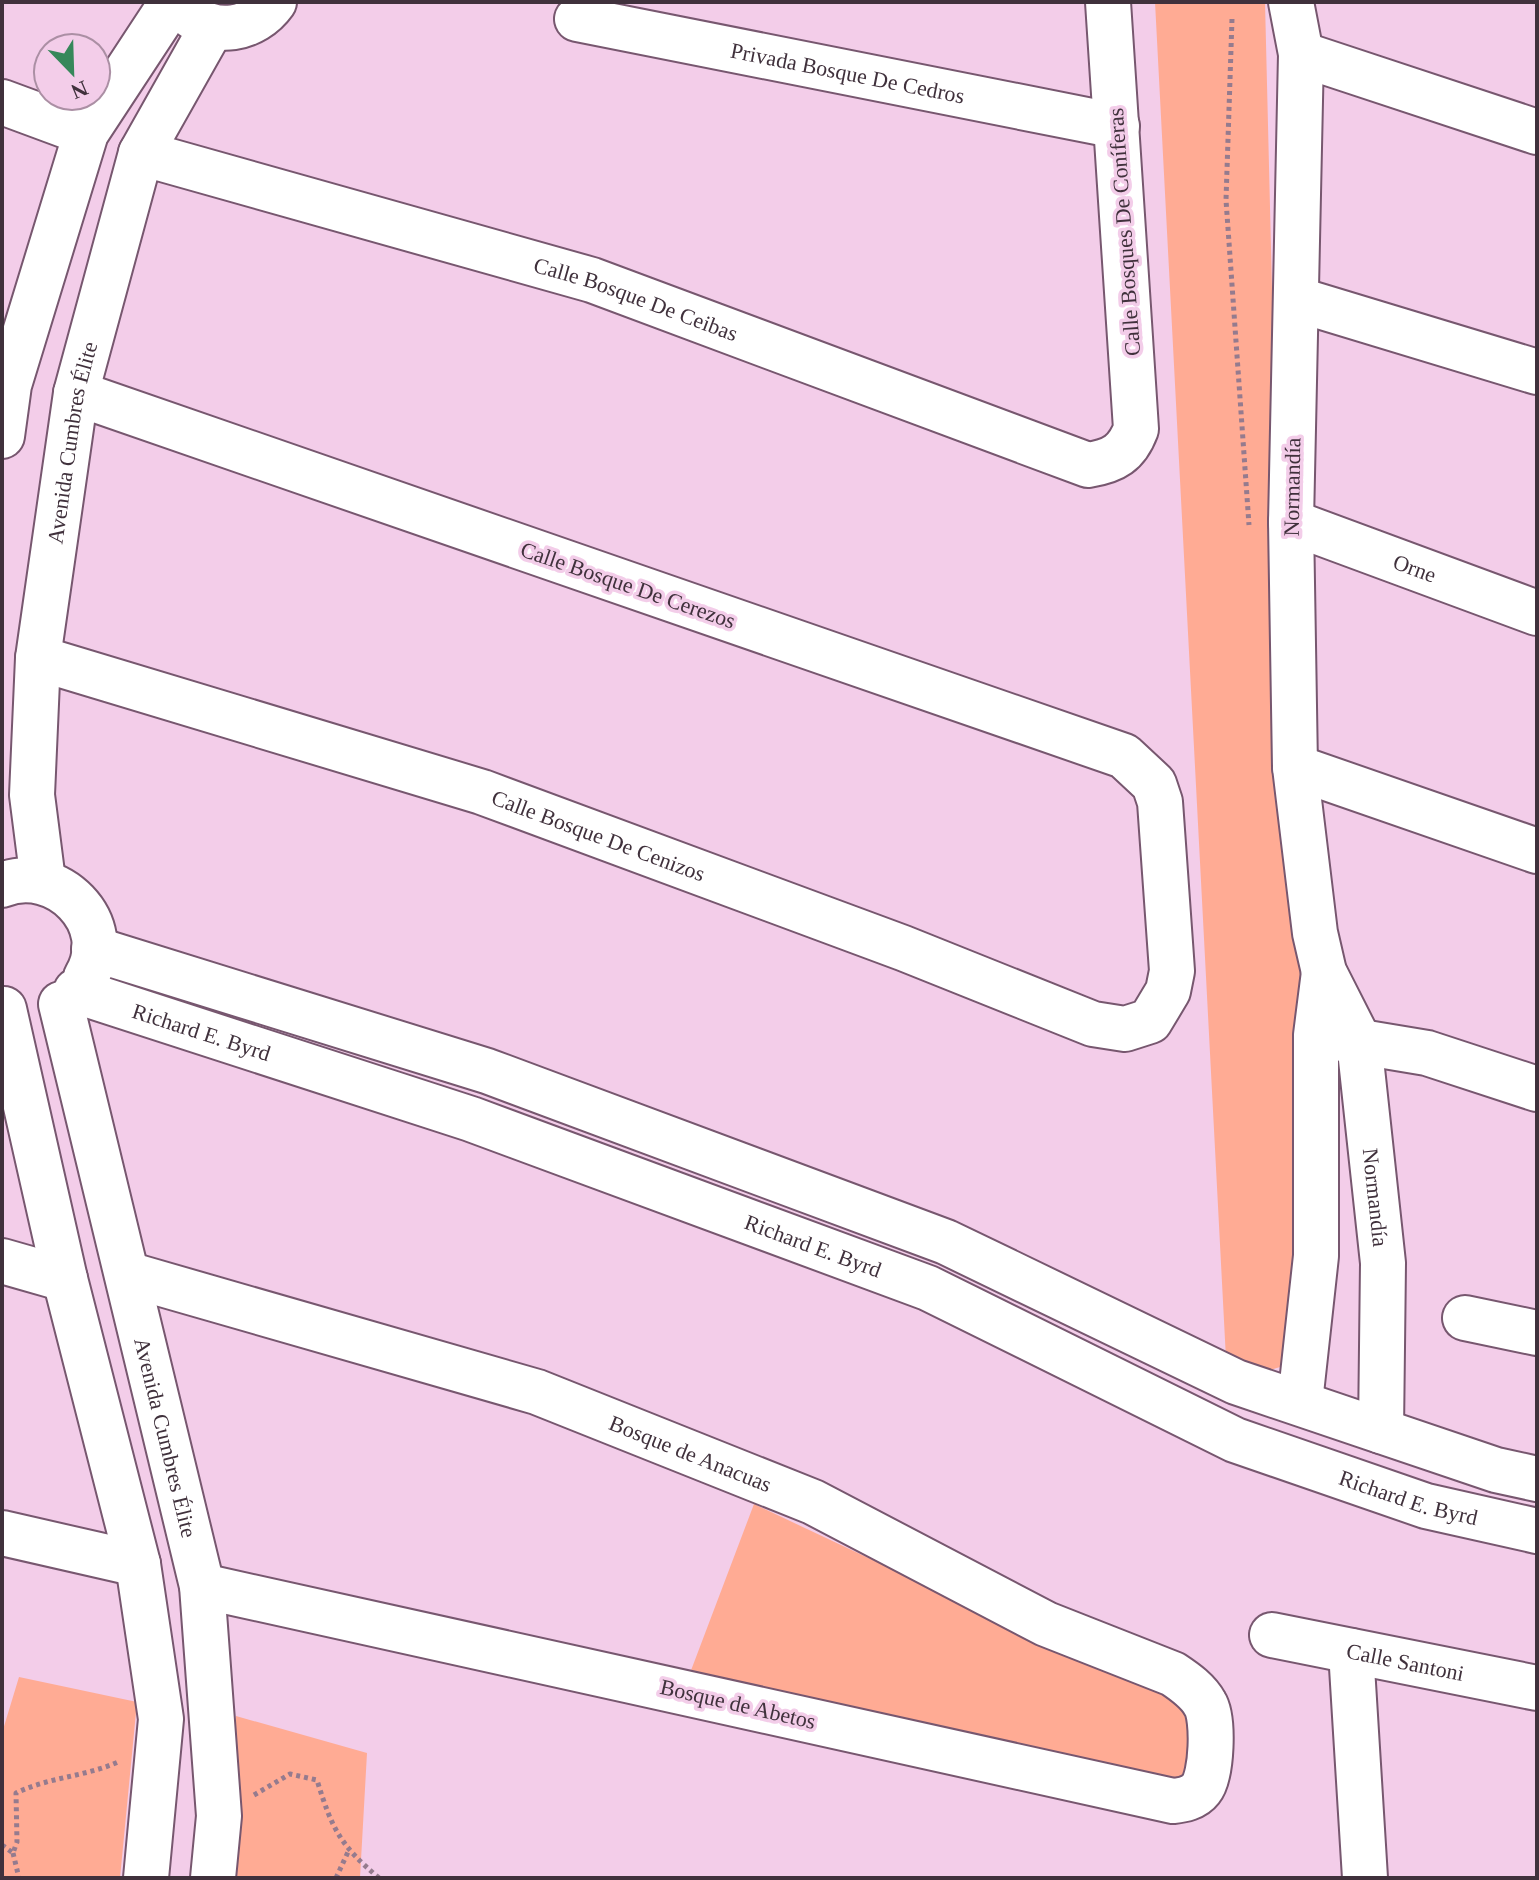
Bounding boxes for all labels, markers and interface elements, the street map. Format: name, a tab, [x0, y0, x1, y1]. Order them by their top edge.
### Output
north arrow	[32, 32, 112, 112]
street label: Privada Bosque De Cedros	[729, 37, 967, 108]
text: N	[67, 75, 92, 105]
street label: Calle Bosques De Coníferas	[1103, 107, 1145, 357]
street label: Calle Bosque De Ceibas	[531, 252, 741, 346]
street label: Avenida Cumbres Élite	[42, 339, 102, 545]
street label: Normandía	[1279, 437, 1305, 537]
street label: Calle Bosque De Cerezos	[517, 536, 739, 634]
street label: Orne	[1390, 548, 1440, 587]
street label: Calle Bosque De Cenizos	[488, 784, 709, 886]
street label: Richard E. Byrd	[129, 998, 274, 1066]
street label: Normandía	[1358, 1147, 1394, 1248]
street label: Richard E. Byrd	[741, 1209, 885, 1282]
street label: Avenida Cumbres Élite	[130, 1335, 202, 1540]
street label: Bosque de Anacuas	[606, 1410, 775, 1497]
street label: Richard E. Byrd	[1336, 1464, 1480, 1530]
street label: Calle Santoni	[1344, 1638, 1466, 1686]
street label: Bosque de Abetos	[658, 1674, 818, 1734]

